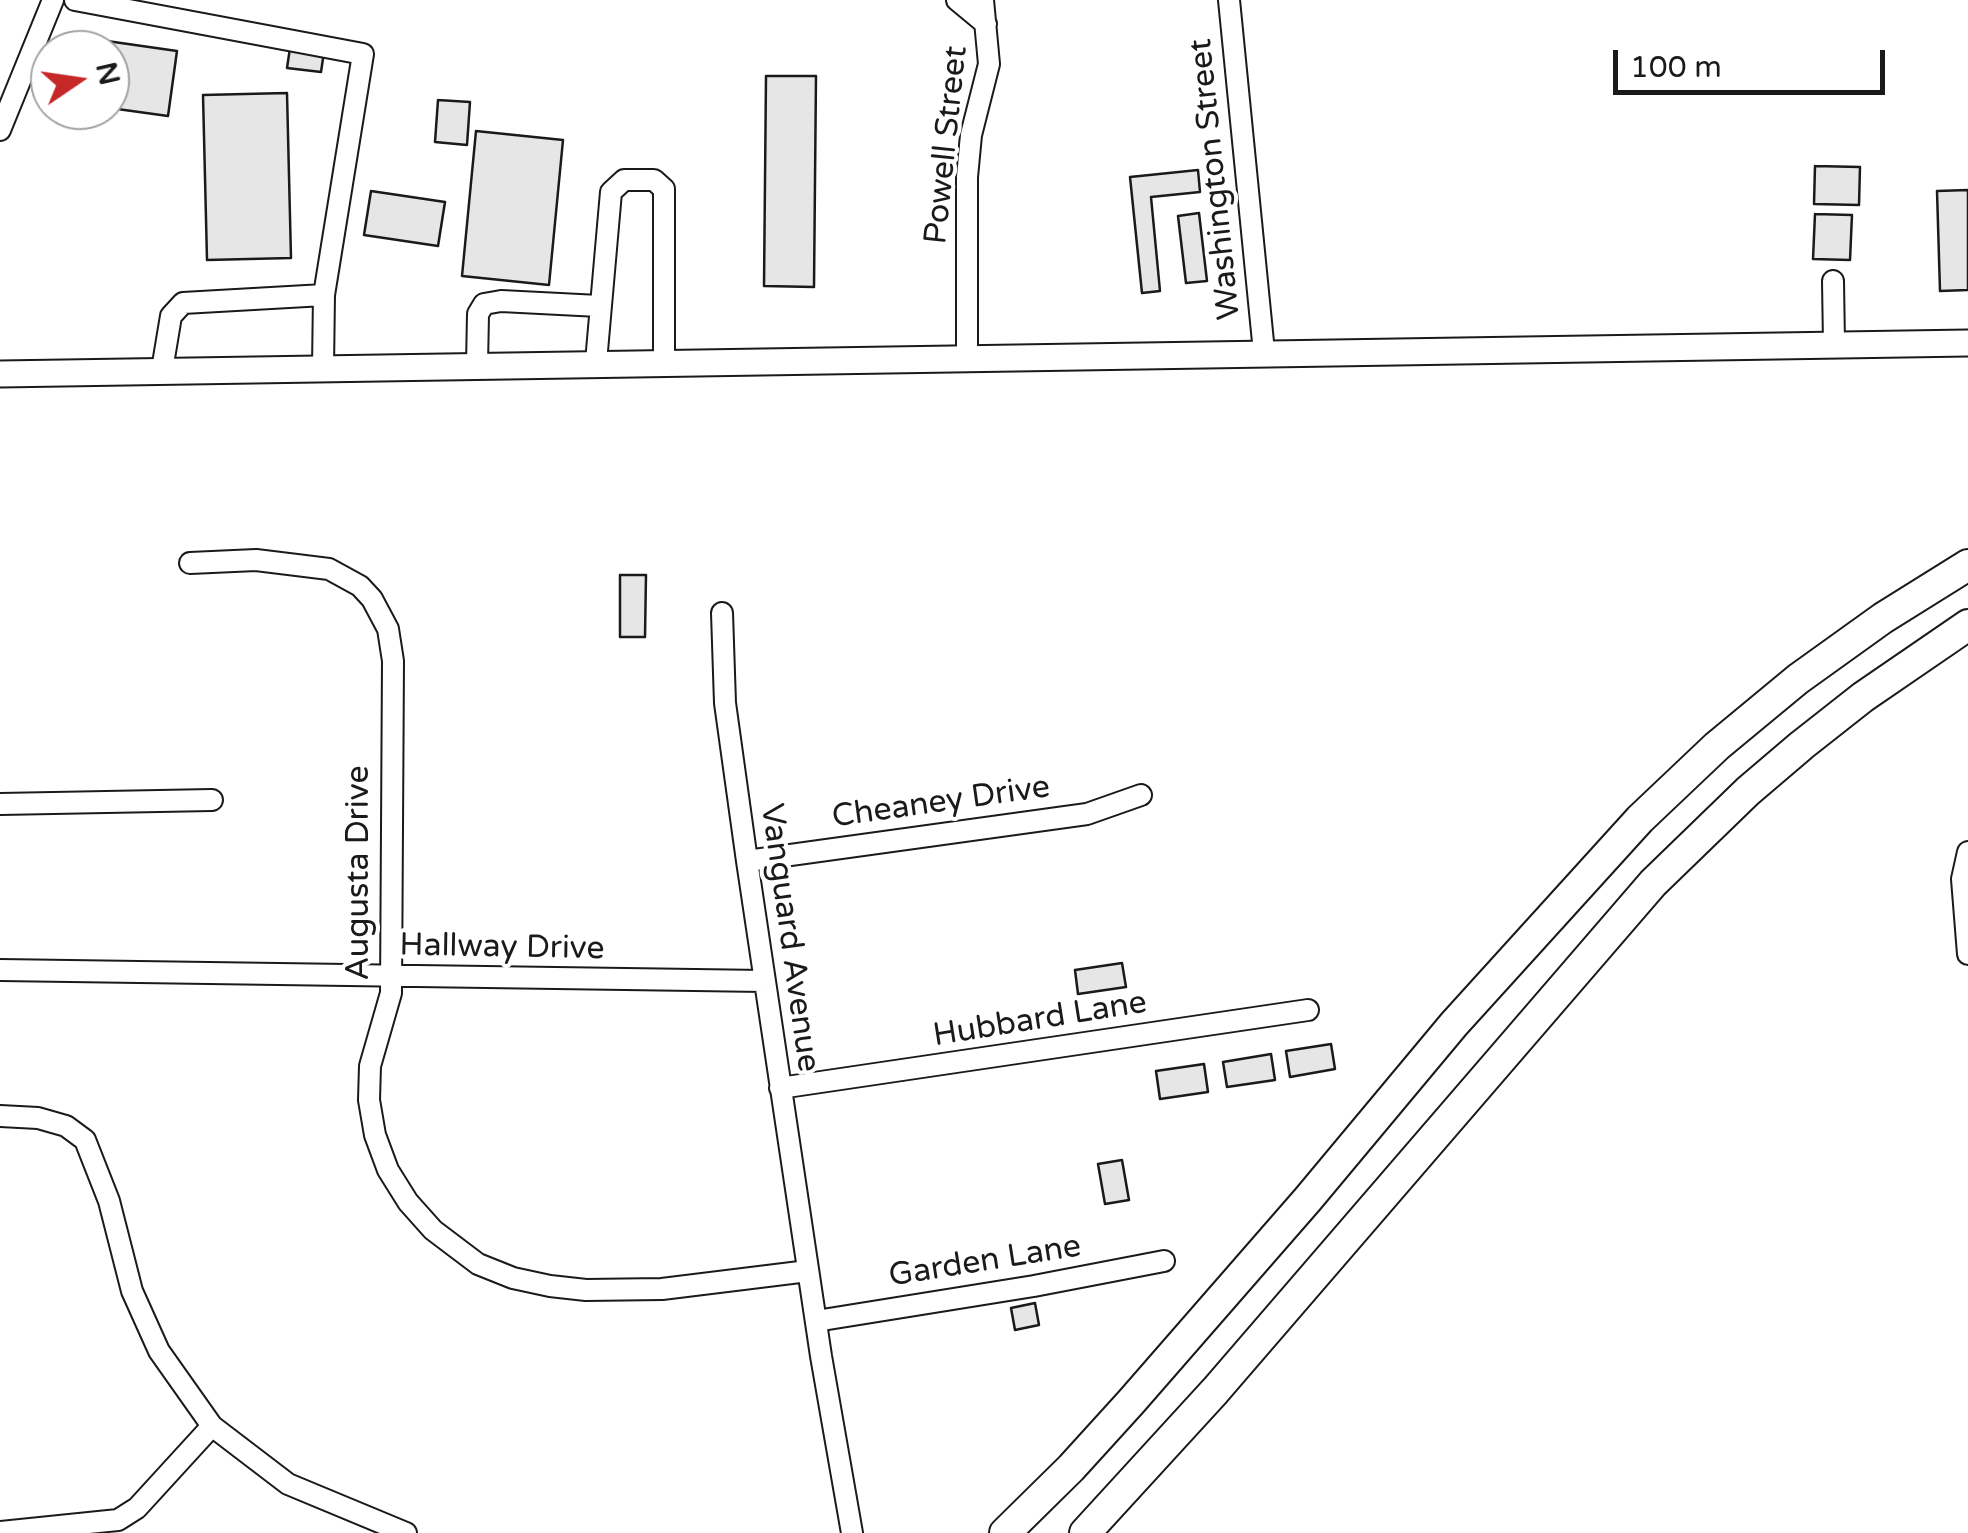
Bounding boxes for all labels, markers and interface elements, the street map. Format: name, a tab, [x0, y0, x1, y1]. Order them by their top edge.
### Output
north arrow	[30, 30, 130, 130]
scale bar	[1618, 30, 1890, 92]
street label: Washington Street	[1182, 37, 1250, 321]
street label: Powell Street	[917, 44, 977, 246]
text: 100 m	[1630, 49, 1722, 86]
text: N	[88, 59, 126, 88]
street label: Augusta Drive	[341, 765, 379, 981]
street label: Cheaney Drive	[830, 769, 1052, 837]
street label: Vanguard Avenue	[751, 801, 827, 1075]
street label: Hallway Drive	[399, 927, 605, 969]
street label: Hubbard Lane	[930, 984, 1150, 1056]
street label: Garden Lane	[886, 1228, 1084, 1296]

